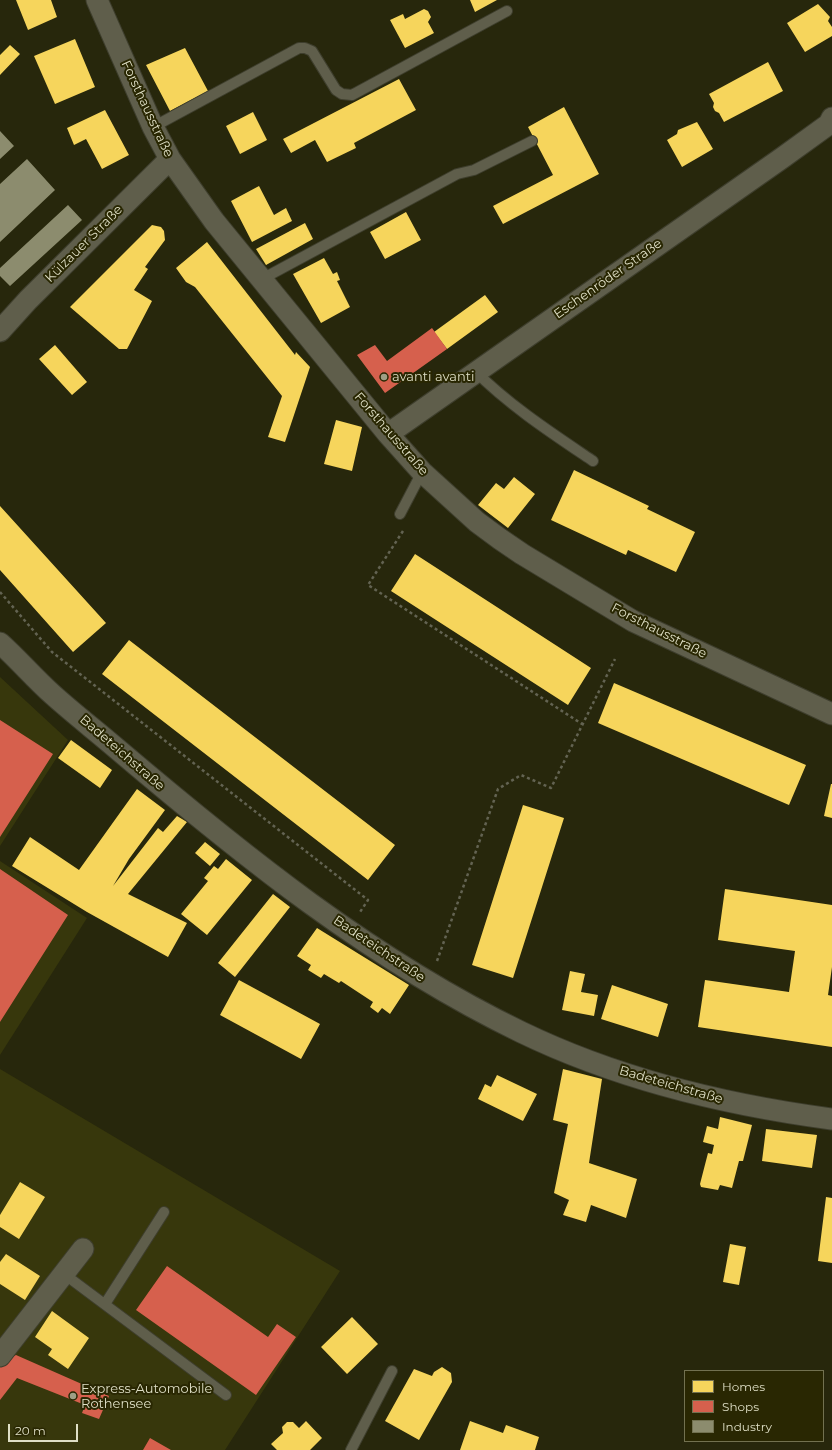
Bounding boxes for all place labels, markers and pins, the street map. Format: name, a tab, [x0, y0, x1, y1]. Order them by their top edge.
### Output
place label: avanti avanti	[392, 369, 475, 385]
marker: avanti avanti	[379, 372, 389, 382]
place label: Express-Automobile Rothensee	[81, 1381, 212, 1412]
marker: Express-Automobile Rothensee	[68, 1391, 78, 1401]

